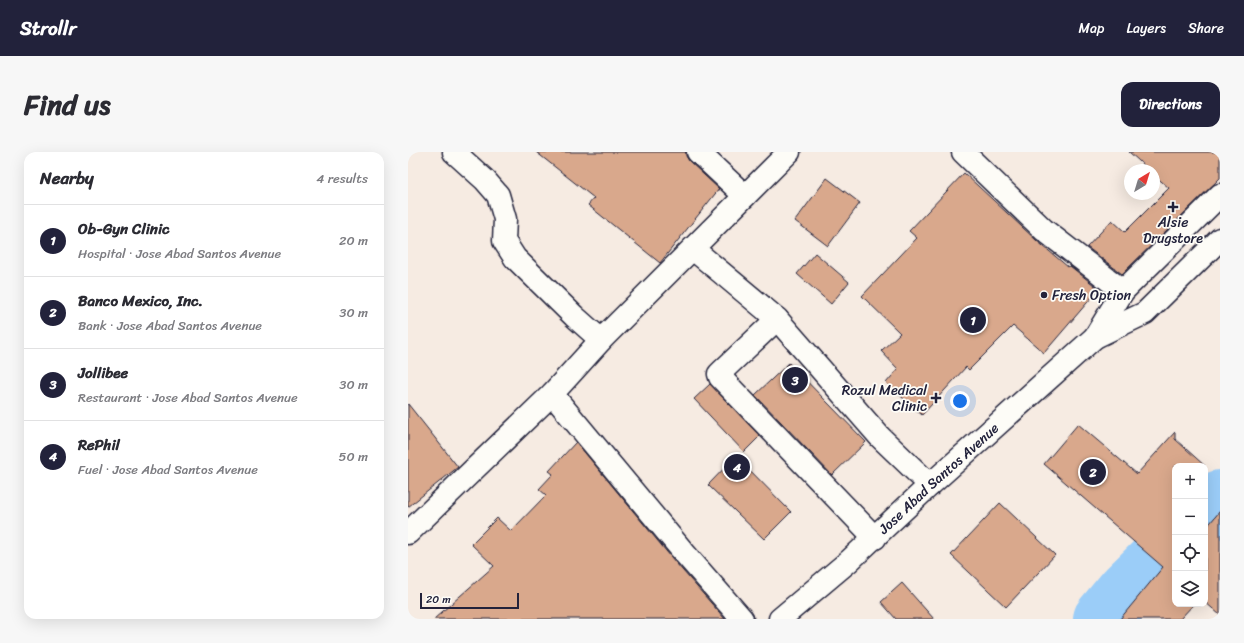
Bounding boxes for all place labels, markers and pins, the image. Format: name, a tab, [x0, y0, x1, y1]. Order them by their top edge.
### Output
marker: Alsie Drugstore	[1168, 202, 1178, 212]
place label: Alsie Drugstore	[1143, 210, 1203, 251]
place label: Fresh Option	[1052, 283, 1132, 308]
marker: Fresh Option	[1039, 290, 1049, 300]
pin: 1	[960, 305, 986, 335]
pin: 3	[782, 365, 808, 395]
place label: Rozul Medical Clinic	[842, 378, 928, 419]
marker: Rozul Medical Clinic	[930, 392, 942, 404]
pin: 4	[724, 452, 750, 482]
pin: 2	[1080, 457, 1106, 487]

